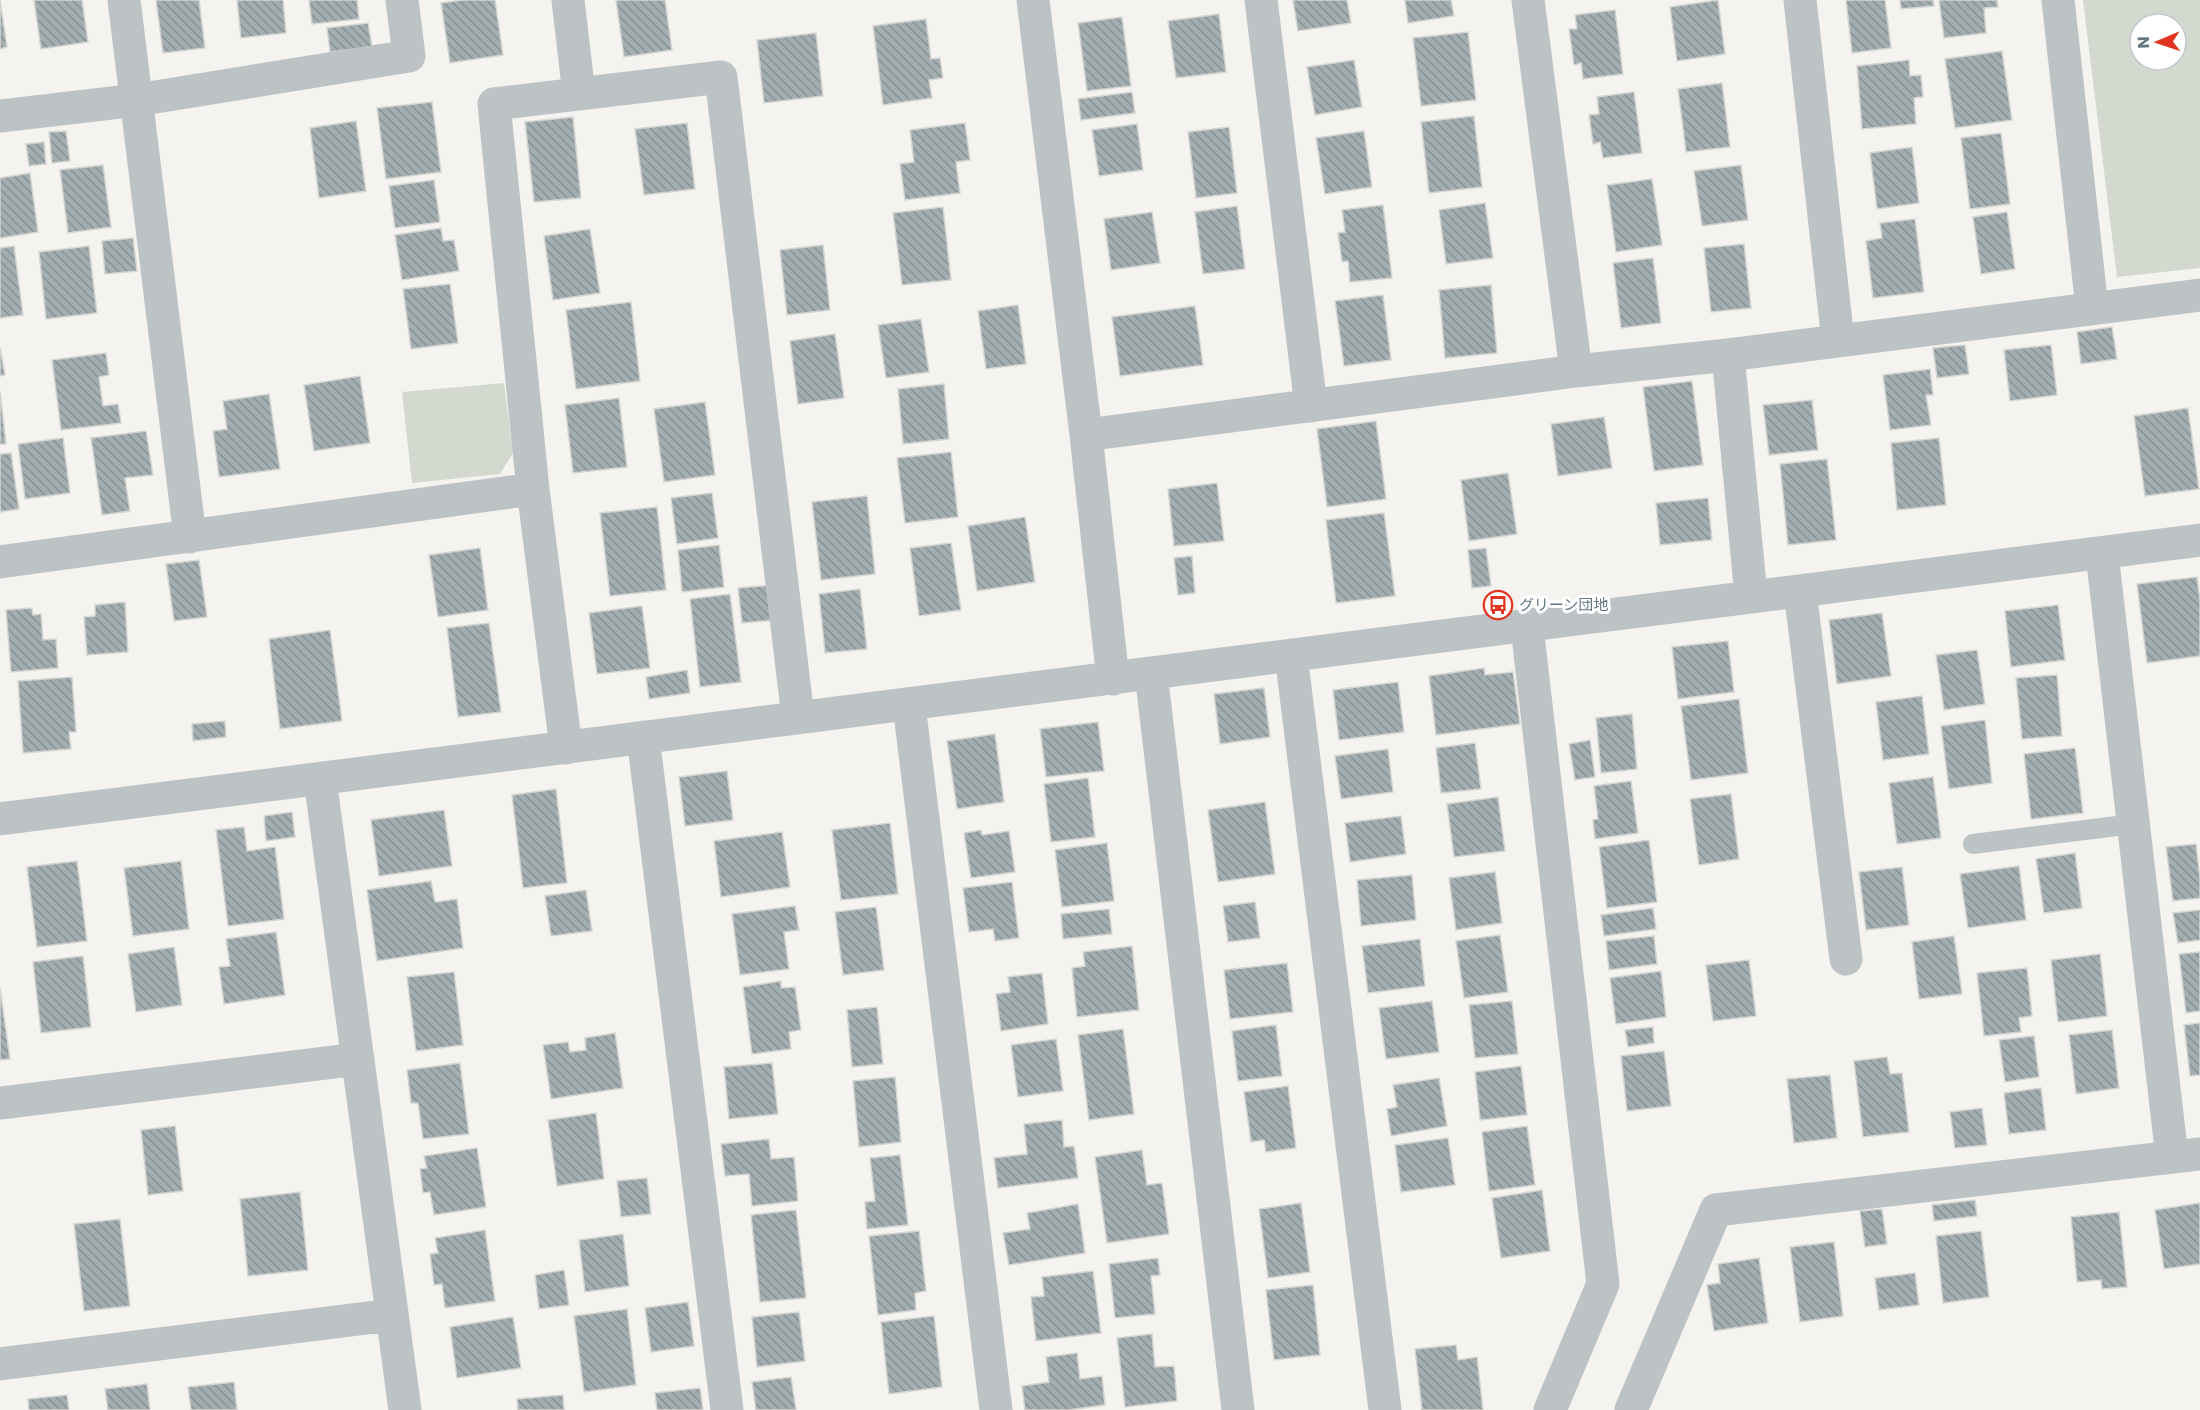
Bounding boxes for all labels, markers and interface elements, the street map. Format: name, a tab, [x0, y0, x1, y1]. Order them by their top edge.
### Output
north arrow	[2128, 12, 2188, 72]
text: N	[2132, 36, 2155, 49]
bus stop icon: グリーン団地	[1482, 589, 1514, 621]
place label: グリーン団地	[1519, 594, 1608, 615]

